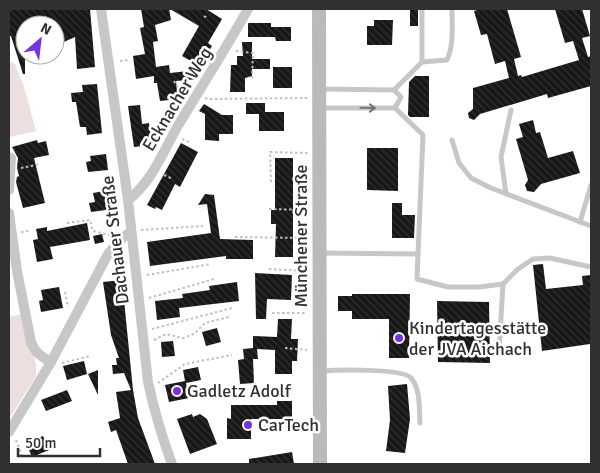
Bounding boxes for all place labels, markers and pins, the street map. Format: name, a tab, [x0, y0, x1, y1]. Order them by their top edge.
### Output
place label: Kindertagesstätte der JVA Aichach	[409, 317, 546, 360]
marker: Kindertagesstätte der JVA Aichach	[393, 332, 405, 344]
place label: Gadletz Adolf	[187, 380, 292, 402]
marker: Gadletz Adolf	[171, 385, 183, 397]
place label: CarTech	[258, 414, 319, 436]
marker: CarTech	[242, 419, 254, 431]

